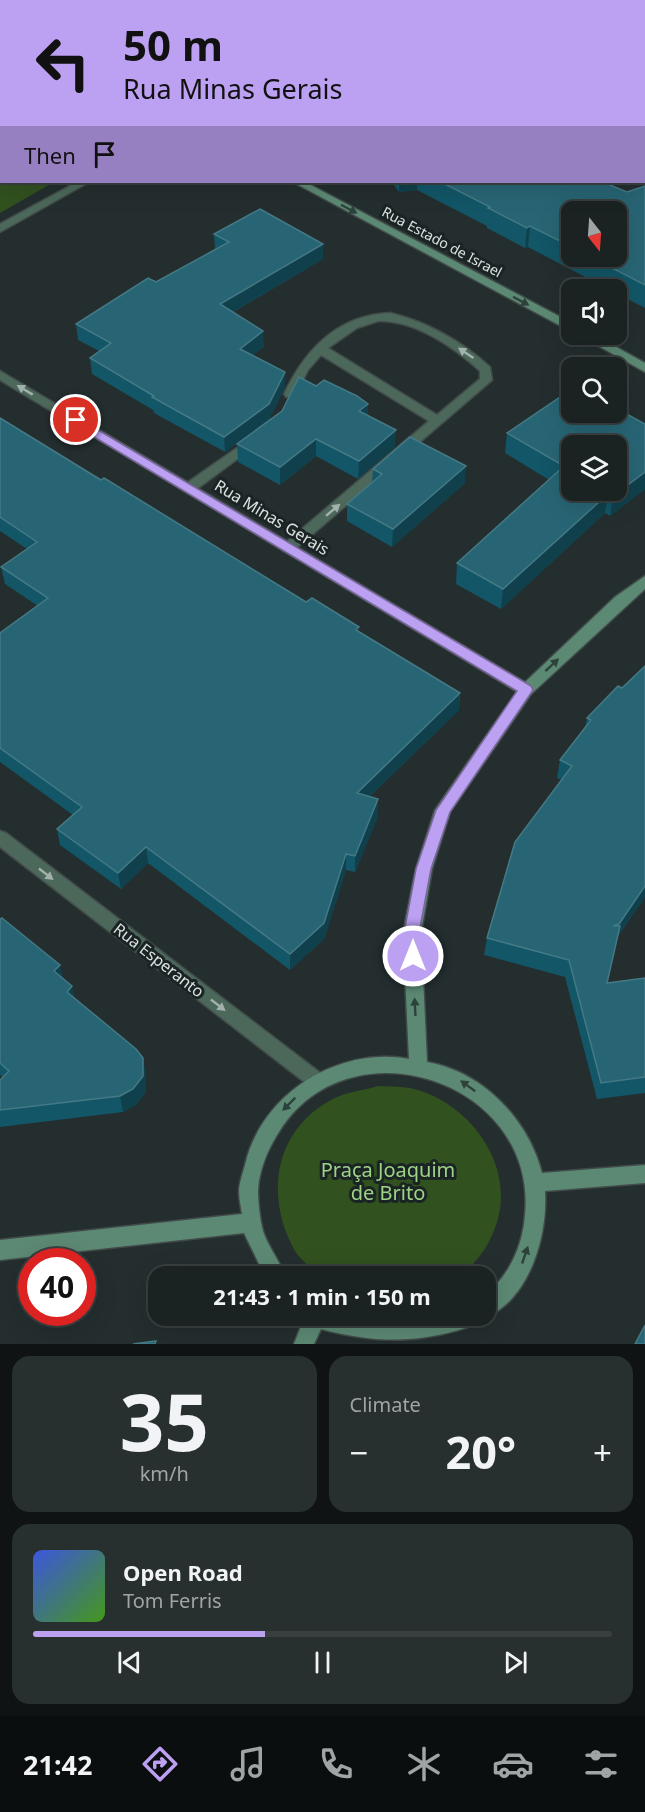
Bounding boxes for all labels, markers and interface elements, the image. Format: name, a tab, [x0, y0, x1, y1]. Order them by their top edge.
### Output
text: 50 m	[123, 16, 223, 73]
icon: left	[24, 24, 102, 102]
text: Rua Minas Gerais	[123, 70, 342, 107]
icon: arrive	[88, 138, 121, 171]
text: Then	[24, 140, 76, 170]
north arrow	[561, 201, 627, 267]
map controls	[561, 201, 627, 501]
street label: Rua Estado de Israel	[379, 202, 506, 281]
one-way arrow	[341, 204, 358, 214]
button: sound	[561, 279, 627, 345]
one-way arrow	[513, 296, 530, 306]
one-way arrow	[458, 348, 474, 359]
button: search	[561, 357, 627, 423]
one-way arrow	[17, 385, 33, 396]
pin	[50, 394, 101, 445]
icon: arrive	[59, 403, 92, 436]
button: layers	[561, 435, 627, 501]
street label: Rua Minas Gerais	[211, 474, 333, 560]
one-way arrow	[325, 504, 340, 517]
one-way arrow	[545, 658, 559, 672]
one-way arrow	[39, 867, 54, 879]
street label: Rua Esperanto	[109, 918, 209, 1002]
position arrow	[381, 924, 445, 988]
one-way arrow	[411, 998, 420, 1017]
one-way arrow	[210, 999, 225, 1011]
one-way arrow	[460, 1080, 476, 1093]
one-way arrow	[282, 1096, 296, 1110]
park label: Praça Joaquim de Brito	[321, 1156, 455, 1206]
one-way arrow	[521, 1246, 531, 1264]
speed limit sign: 40	[18, 1248, 96, 1326]
text: 21:43 · 1 min · 150 m	[213, 1281, 431, 1311]
text: 35	[120, 1368, 209, 1474]
text: Climate	[350, 1391, 421, 1418]
text: 20°	[445, 1421, 516, 1482]
text: −	[350, 1430, 368, 1475]
text: +	[593, 1430, 612, 1475]
text: km/h	[140, 1460, 189, 1487]
text: Open Road	[123, 1557, 243, 1587]
text: Tom Ferris	[123, 1587, 222, 1614]
icon: previous	[113, 1646, 146, 1679]
icon: pause	[306, 1646, 339, 1679]
icon: next	[499, 1646, 532, 1679]
icon: directions	[139, 1743, 181, 1785]
icon: music	[227, 1743, 269, 1785]
icon: phone	[315, 1743, 357, 1785]
icon: climate	[403, 1743, 445, 1785]
icon: car	[492, 1743, 534, 1785]
icon: filters	[580, 1743, 622, 1785]
text: 21:42	[23, 1746, 92, 1783]

